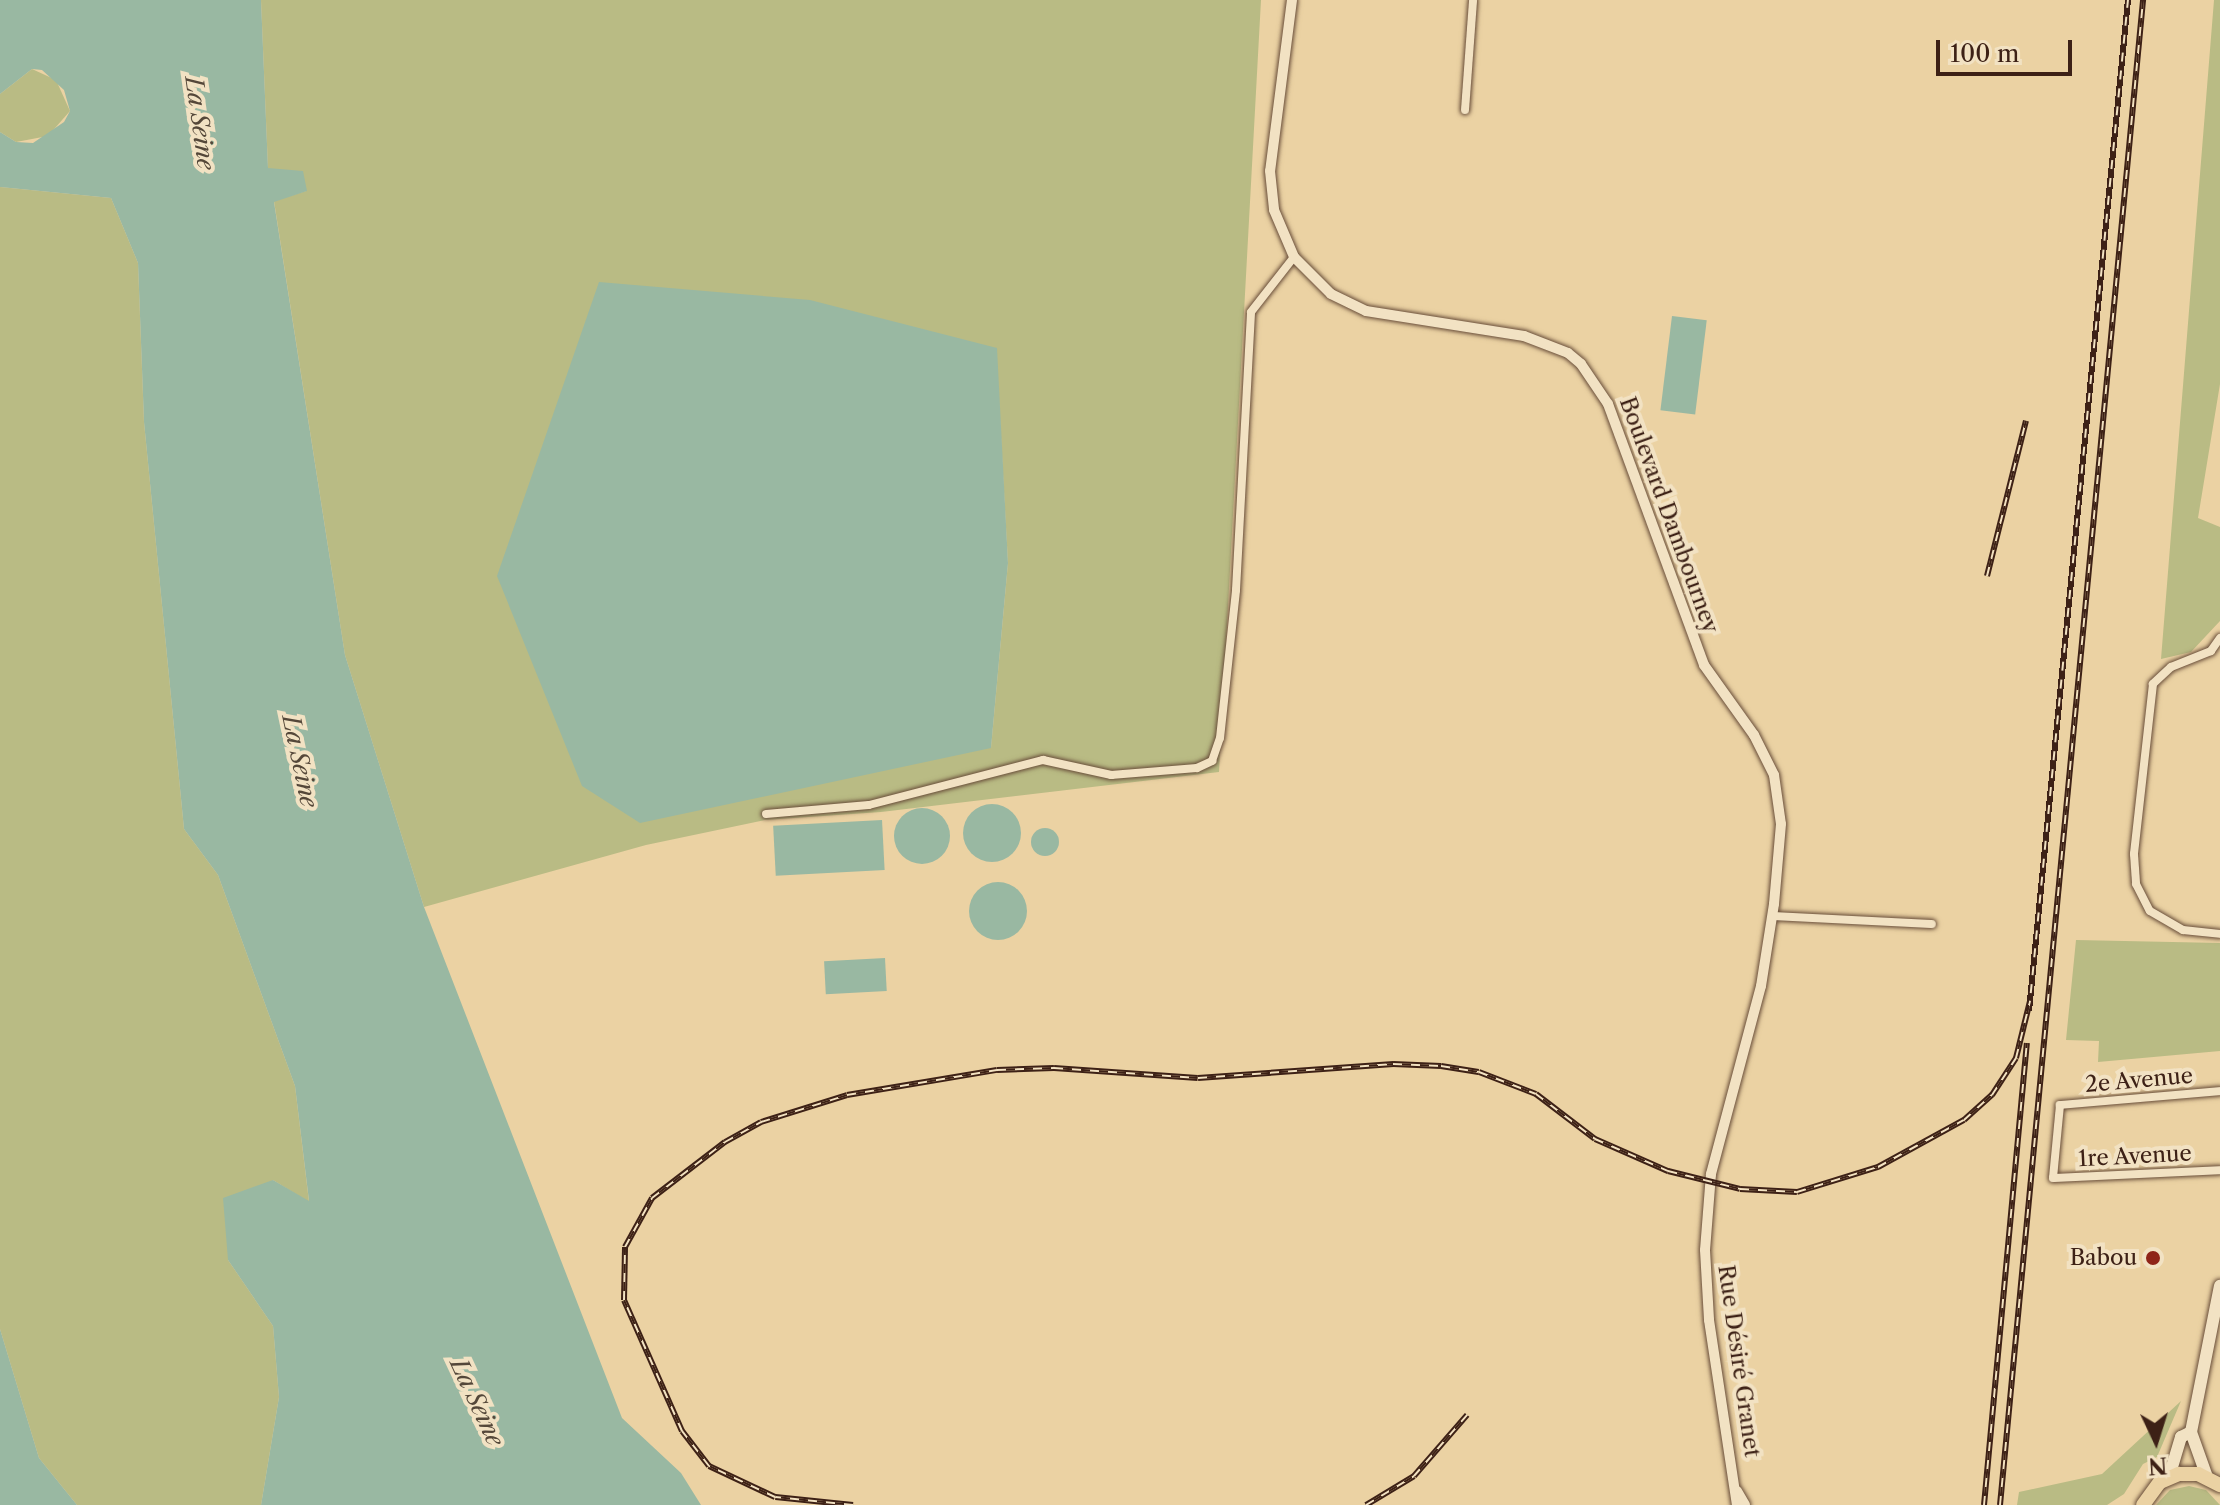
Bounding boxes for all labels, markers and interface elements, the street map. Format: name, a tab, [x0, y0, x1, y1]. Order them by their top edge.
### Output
scale bar	[1940, 24, 2076, 74]
text: 100 m	[1950, 39, 2019, 68]
water label: La Seine	[179, 74, 221, 172]
street label: Boulevard Dambourney	[1614, 393, 1724, 637]
water label: La Seine	[276, 712, 324, 810]
street label: 2e Avenue	[2084, 1062, 2194, 1098]
street label: 1re Avenue	[2077, 1140, 2193, 1172]
place label: Babou	[2070, 1245, 2137, 1271]
marker: Babou	[2144, 1249, 2162, 1267]
street label: Rue Désiré Granet	[1712, 1263, 1766, 1459]
water label: La Seine	[444, 1353, 510, 1451]
north arrow	[2116, 1401, 2196, 1481]
text: N	[2147, 1451, 2168, 1480]

